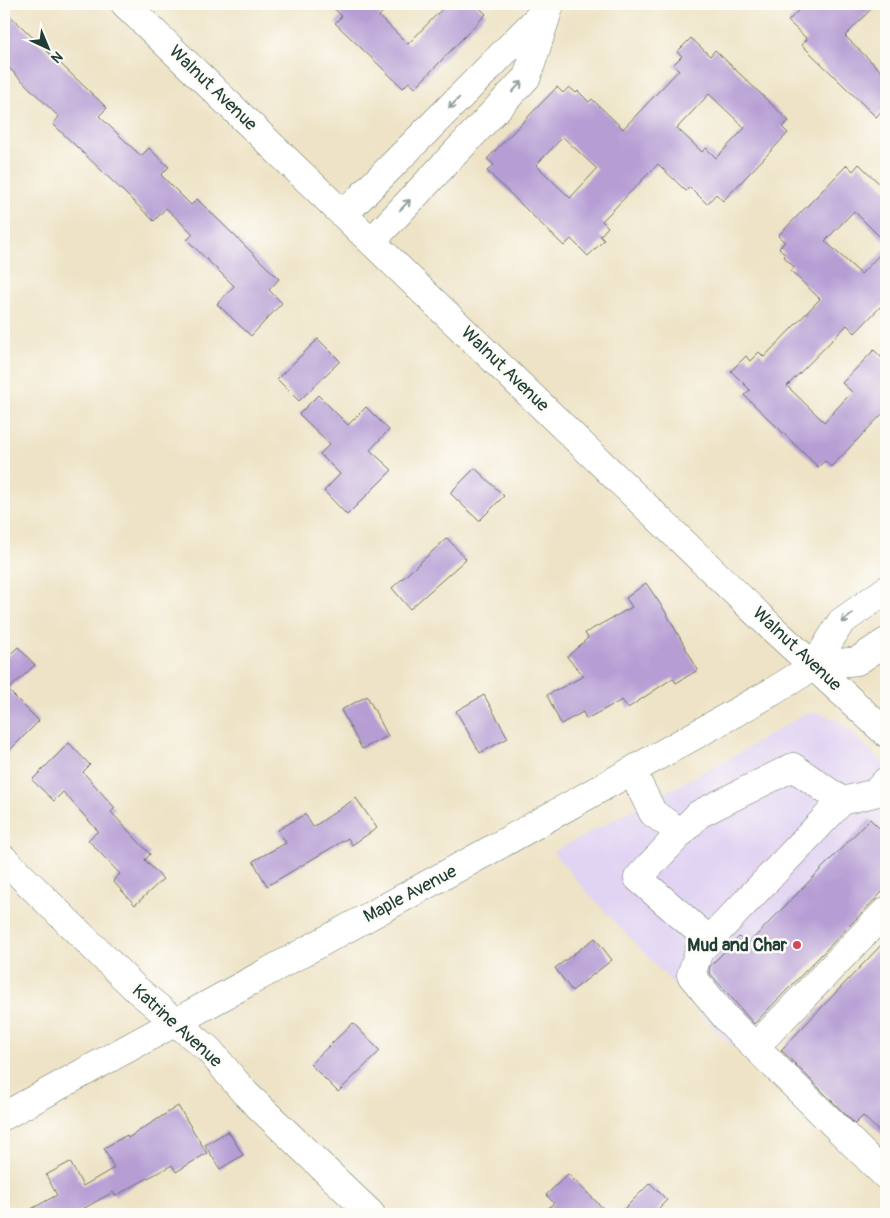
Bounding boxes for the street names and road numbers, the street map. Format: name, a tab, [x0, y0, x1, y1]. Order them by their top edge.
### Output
street label: Walnut Avenue	[164, 40, 262, 136]
street label: Walnut Avenue	[456, 321, 554, 417]
street label: Walnut Avenue	[748, 602, 847, 696]
street label: Maple Avenue	[359, 860, 461, 928]
street label: Katrine Avenue	[127, 979, 227, 1073]

